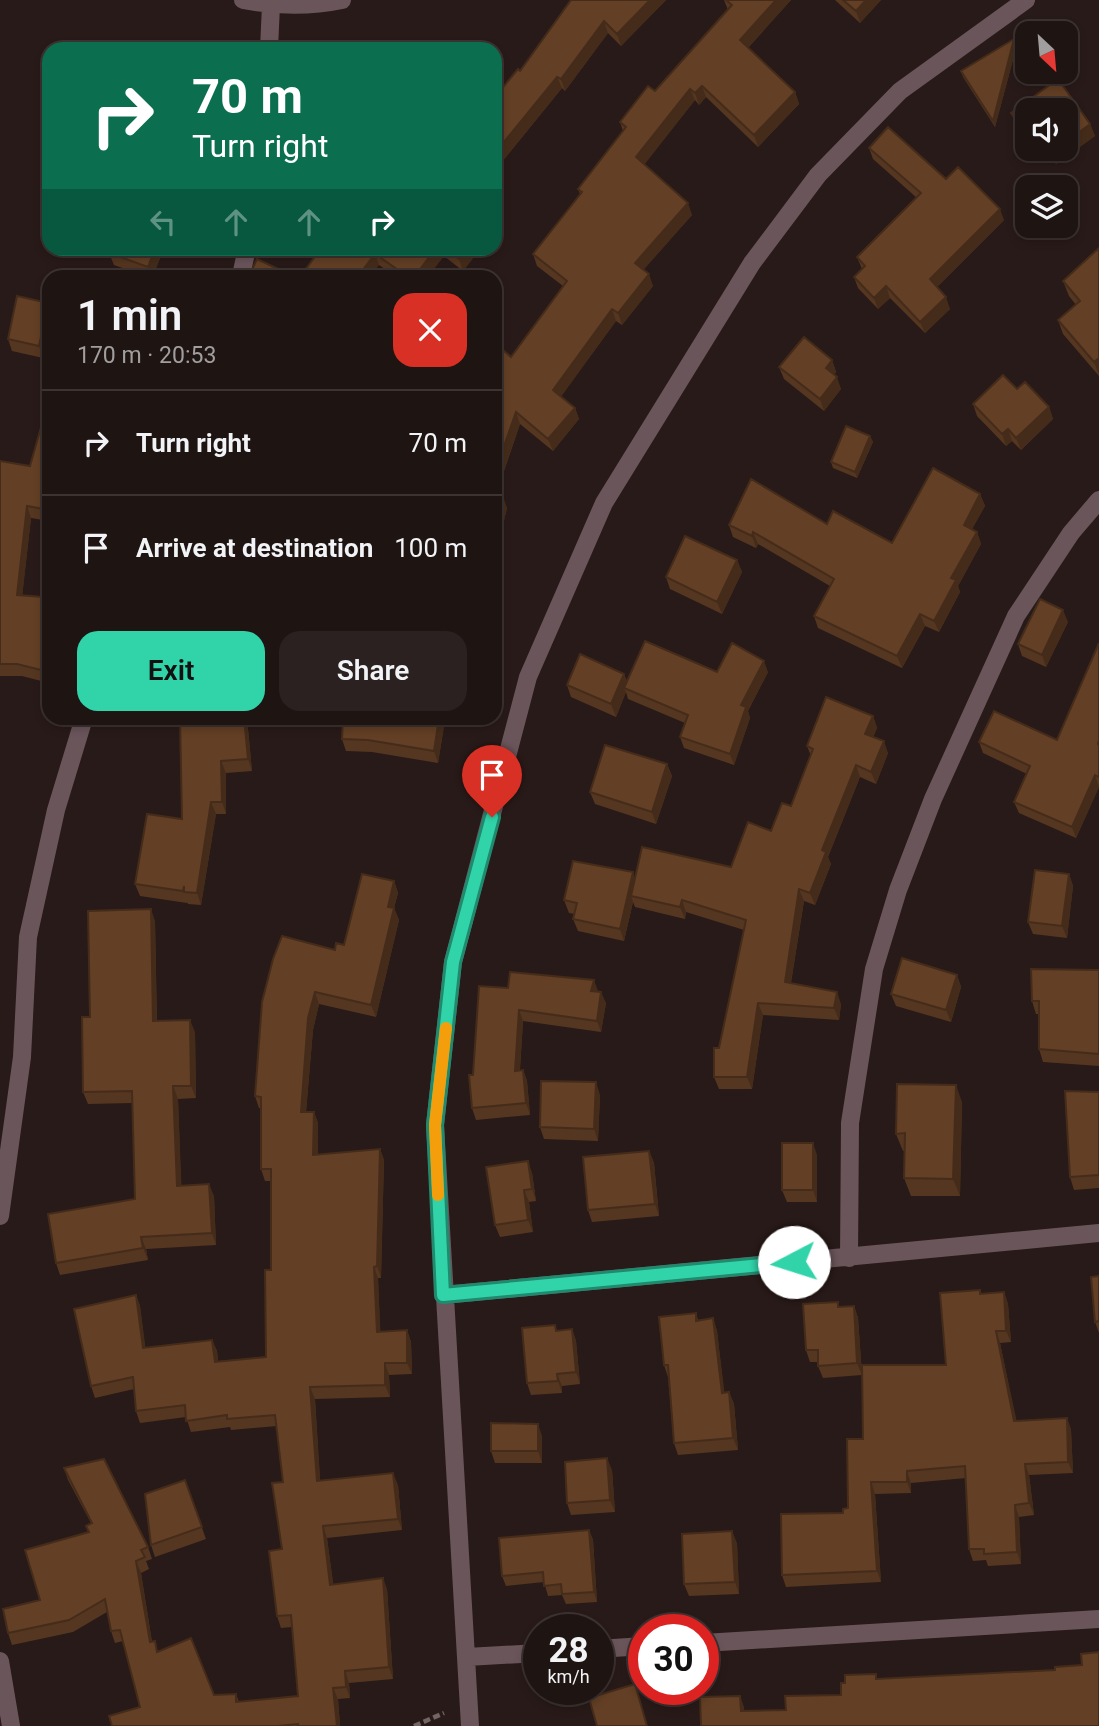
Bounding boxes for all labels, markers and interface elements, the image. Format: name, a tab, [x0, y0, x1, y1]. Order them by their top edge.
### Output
north arrow	[1015, 21, 1078, 84]
map controls	[1015, 21, 1078, 238]
text: 70 m	[192, 68, 303, 125]
icon: right	[77, 70, 168, 161]
button: sound	[1015, 98, 1078, 161]
text: Turn right	[192, 127, 328, 165]
button: layers	[1015, 175, 1078, 238]
icon: left	[144, 203, 182, 241]
icon: ahead	[217, 203, 255, 241]
icon: ahead	[290, 203, 328, 241]
icon: right	[363, 203, 401, 241]
text: 1 min	[77, 291, 182, 340]
button: close	[393, 293, 467, 367]
text: 170 m · 20:53	[77, 342, 216, 369]
icon: right	[77, 424, 115, 462]
text: Turn right	[136, 428, 251, 458]
text: 70 m	[409, 428, 467, 458]
icon: arrive	[77, 529, 115, 567]
text: Arrive at destination	[136, 533, 373, 563]
text: 100 m	[394, 533, 467, 563]
button: Exit	[77, 631, 265, 711]
button: Share	[279, 631, 467, 711]
pin	[462, 745, 522, 817]
icon: arrive	[473, 756, 511, 794]
position arrow	[757, 1225, 831, 1299]
speed limit sign: 30	[628, 1614, 719, 1705]
text: 28	[548, 1630, 589, 1671]
text: km/h	[547, 1666, 590, 1687]

